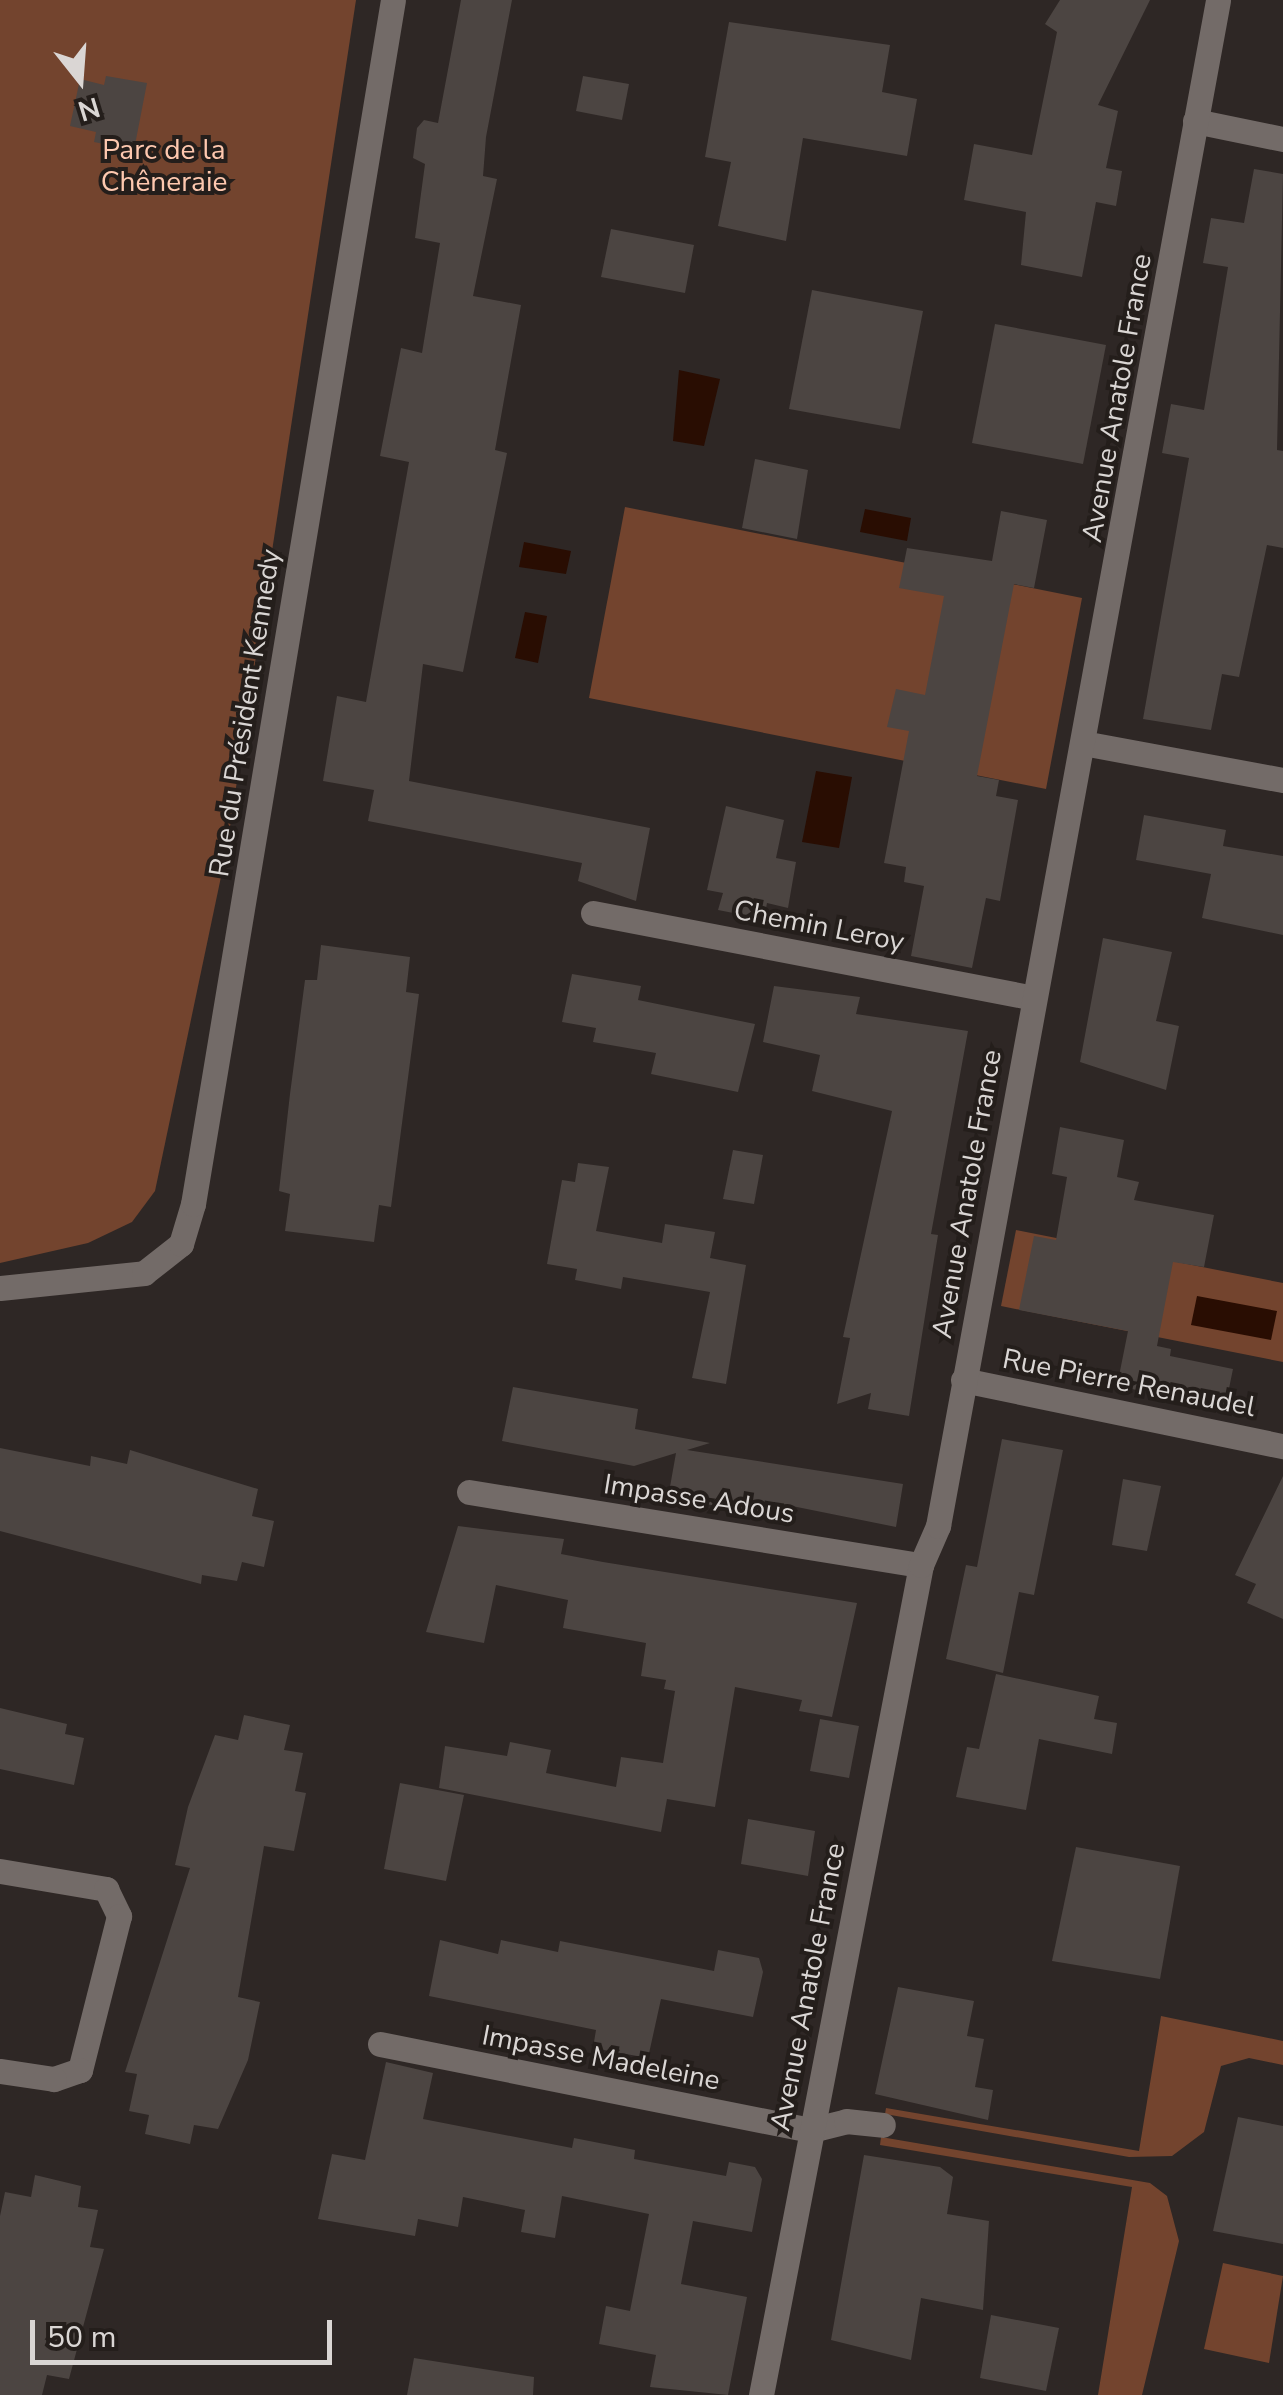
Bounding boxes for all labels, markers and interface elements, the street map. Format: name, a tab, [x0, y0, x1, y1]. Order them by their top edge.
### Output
north arrow	[30, 30, 130, 130]
text: N	[73, 87, 104, 130]
park label: Parc de la Chêneraie	[101, 133, 227, 199]
street label: Avenue Anatole France	[1075, 251, 1159, 545]
street label: Rue du Président Kennedy	[202, 547, 288, 879]
street label: Chemin Leroy	[731, 893, 907, 959]
street label: Avenue Anatole France	[925, 1047, 1009, 1341]
street label: Rue Pierre Renaudel	[1000, 1342, 1258, 1424]
street label: Impasse Adous	[601, 1467, 797, 1531]
street label: Avenue Anatole France	[764, 1840, 852, 2134]
street label: Impasse Madeleine	[479, 2018, 723, 2098]
scale bar	[35, 2300, 338, 2362]
text: 50 m	[47, 2317, 116, 2358]

